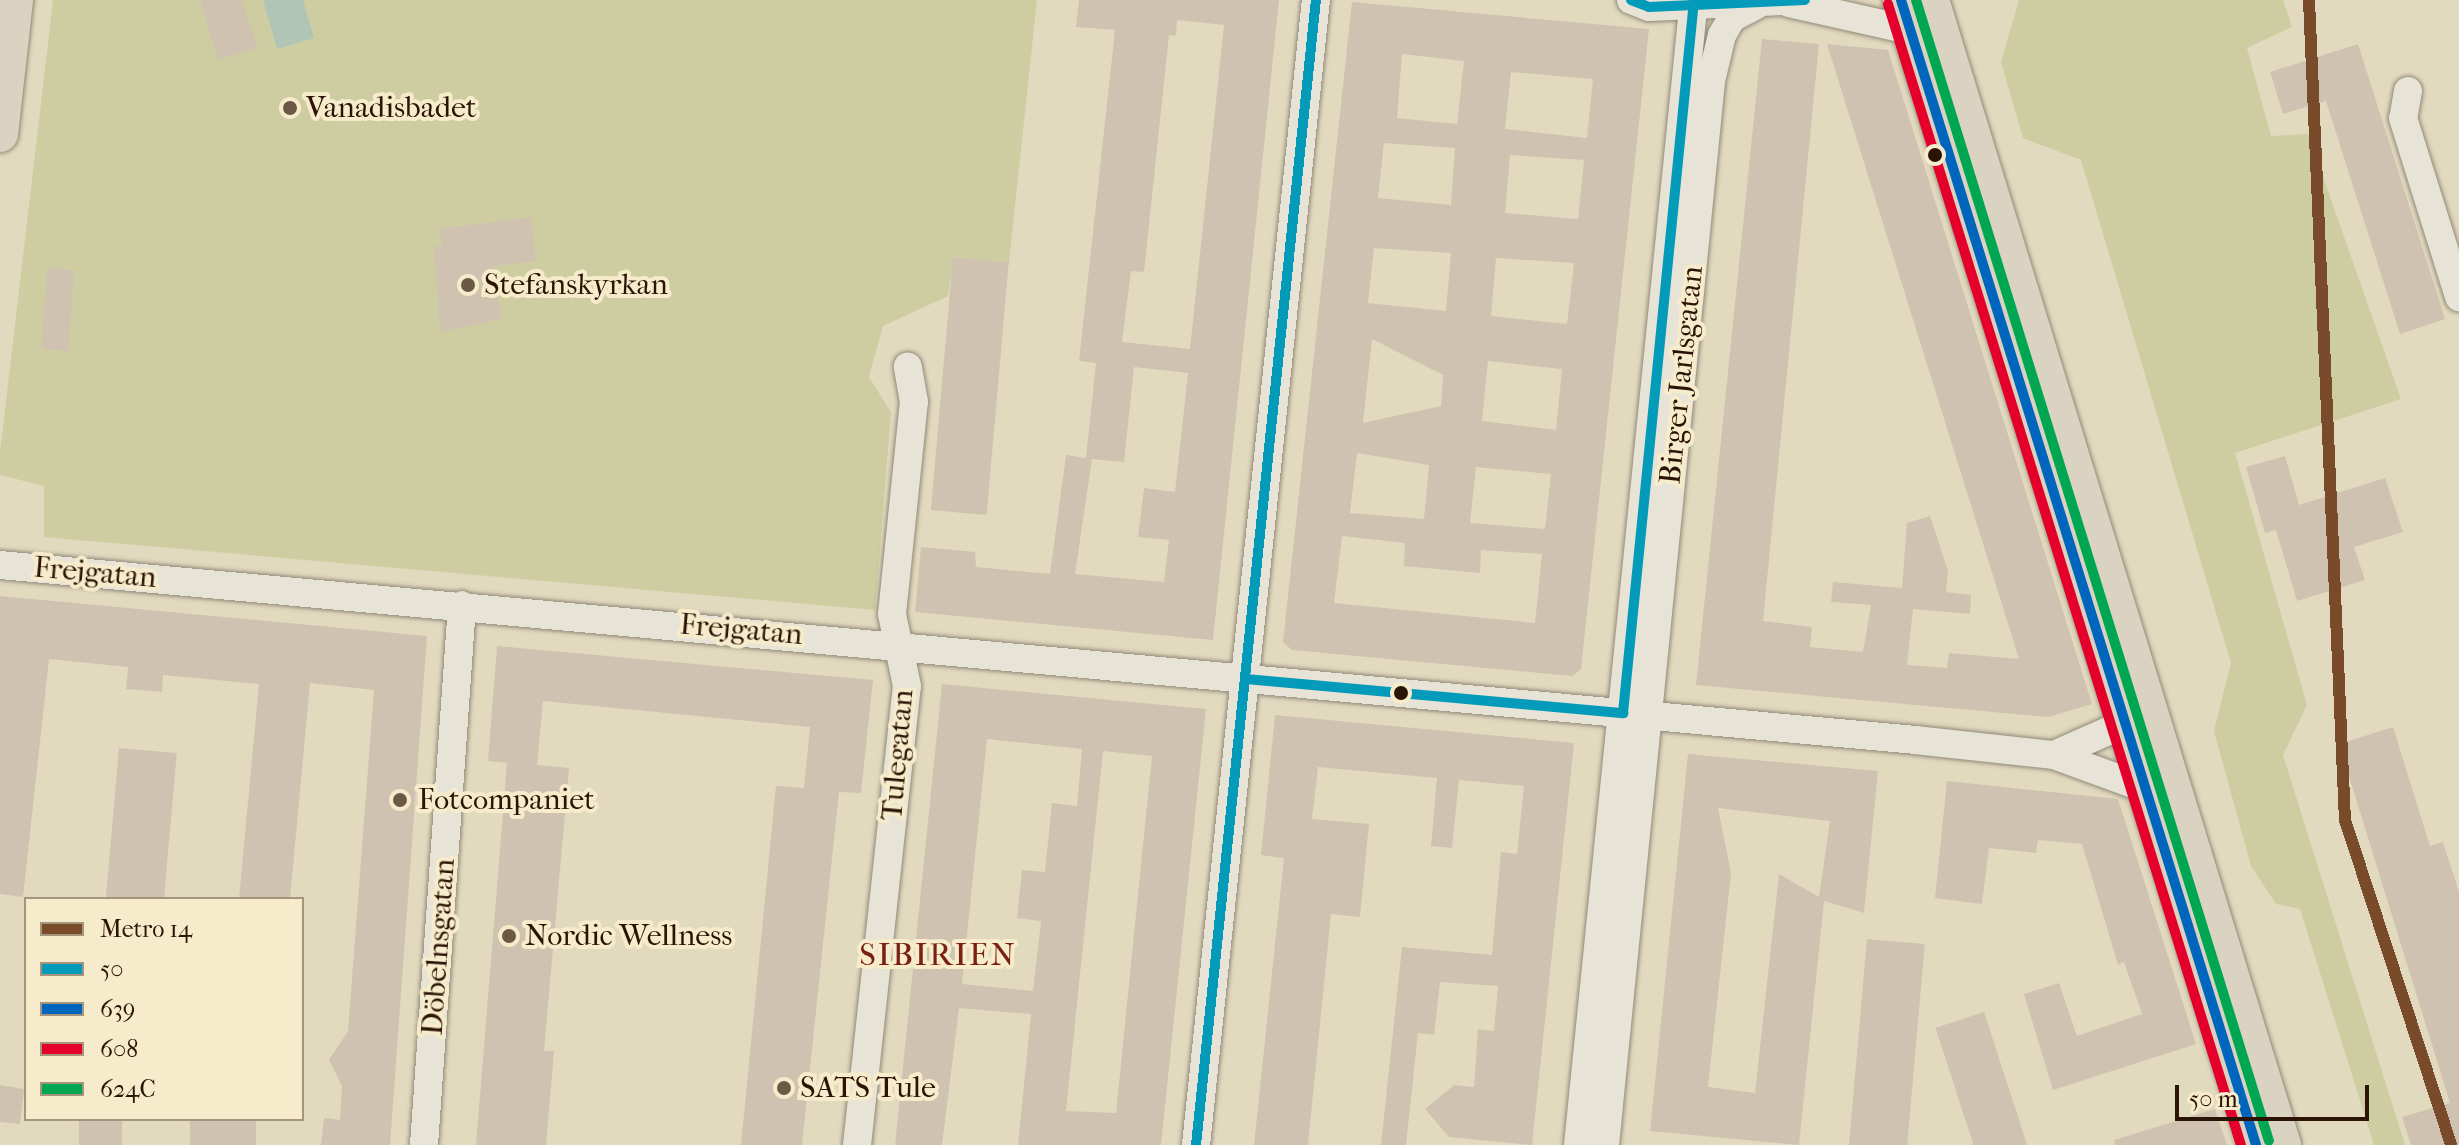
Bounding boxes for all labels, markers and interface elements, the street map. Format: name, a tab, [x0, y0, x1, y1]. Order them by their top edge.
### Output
place label: Vanadisbadet	[306, 90, 477, 126]
marker: Vanadisbadet	[281, 99, 299, 117]
unlabelled marker	[1927, 147, 1943, 163]
street label: Birger Jarlsgatan	[1653, 264, 1711, 486]
place label: Stefanskyrkan	[484, 267, 668, 303]
marker: Stefanskyrkan	[459, 276, 477, 294]
street label: Frejgatan	[32, 550, 158, 596]
street label: Frejgatan	[678, 607, 804, 653]
unlabelled marker	[1393, 685, 1409, 701]
street label: Tulegatan	[874, 688, 922, 822]
place label: Fotcompaniet	[418, 782, 595, 818]
marker: Fotcompaniet	[389, 789, 411, 811]
street label: Döbelnsgatan	[415, 857, 463, 1037]
legend	[24, 897, 304, 1121]
text: Metro 14	[100, 915, 192, 943]
place label: Nordic Wellness	[525, 918, 732, 954]
marker: Nordic Wellness	[500, 927, 518, 945]
district label: SIBIRIEN	[859, 936, 1017, 974]
text: 50	[100, 955, 124, 983]
text: 639	[100, 995, 135, 1023]
text: 608	[100, 1035, 138, 1063]
scale bar	[2179, 1069, 2373, 1119]
place label: SATS Tule	[800, 1070, 936, 1106]
text: 624C	[100, 1075, 156, 1103]
marker: SATS Tule	[775, 1079, 793, 1097]
text: 50 m	[2189, 1085, 2238, 1113]

